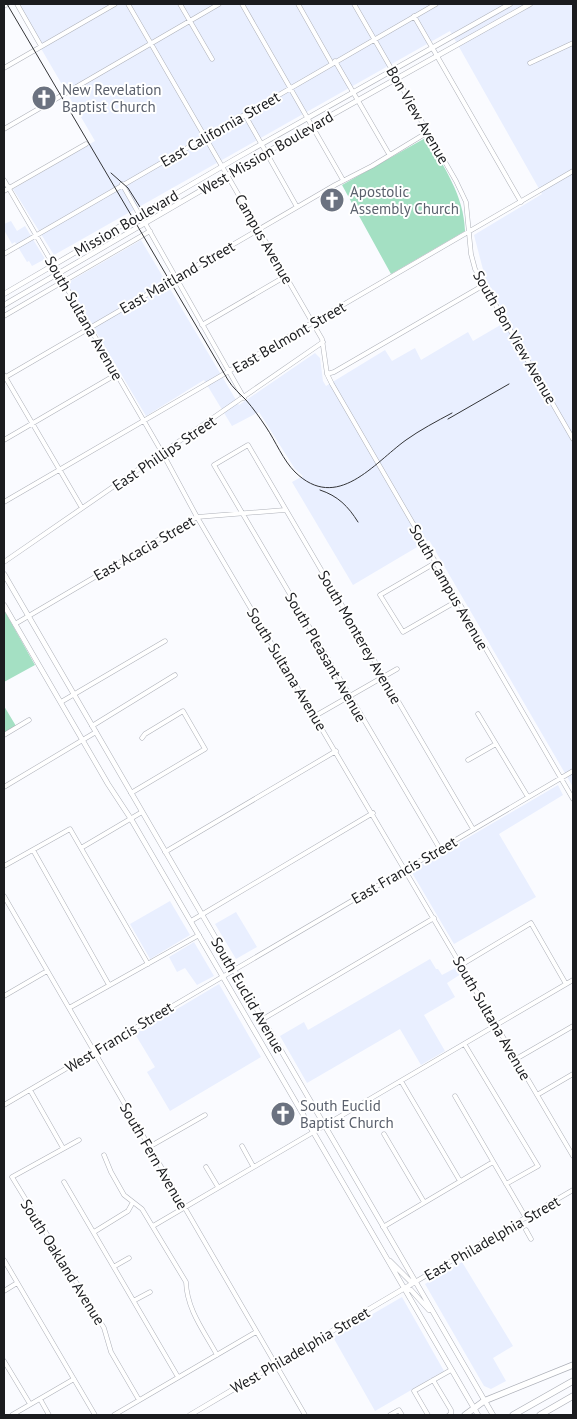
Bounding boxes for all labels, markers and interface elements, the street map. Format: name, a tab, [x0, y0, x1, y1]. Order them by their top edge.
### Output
street label: Bon View Avenue	[382, 63, 454, 167]
place label: New Revelation Baptist Church	[62, 80, 162, 116]
church icon: New Revelation Baptist Church	[31, 85, 57, 111]
street label: East California Street	[157, 87, 283, 171]
street label: West Mission Boulevard	[195, 107, 337, 199]
place label: Apostolic Assembly Church	[350, 182, 459, 218]
street label: Mission Boulevard	[71, 185, 181, 261]
church icon: Apostolic Assembly Church	[319, 187, 345, 213]
street label: Campus Avenue	[231, 191, 297, 287]
street label: East Maitland Street	[116, 236, 238, 318]
street label: South Sultana Avenue	[41, 252, 127, 384]
street label: South Bon View Avenue	[469, 267, 561, 407]
street label: East Belmont Street	[229, 297, 349, 377]
street label: East Phillips Street	[109, 411, 219, 495]
street label: East Acacia Street	[90, 511, 198, 585]
street label: South Campus Avenue	[405, 521, 493, 653]
street label: South Monterey Avenue	[314, 567, 406, 707]
street label: South Pleasant Avenue	[281, 589, 371, 725]
street label: South Sultana Avenue	[243, 604, 331, 734]
street label: East Francis Street	[348, 832, 460, 908]
street label: South Euclid Avenue	[207, 933, 289, 1057]
street label: South Sultana Avenue	[449, 952, 535, 1084]
street label: West Francis Street	[62, 997, 176, 1077]
place label: South Euclid Baptist Church	[300, 1096, 394, 1132]
street label: South Fern Avenue	[116, 1099, 192, 1213]
church icon: South Euclid Baptist Church	[270, 1101, 296, 1127]
street label: East Philadelphia Street	[421, 1191, 563, 1285]
street label: South Oakland Avenue	[17, 1196, 109, 1328]
street label: West Philadelphia Street	[227, 1302, 373, 1398]

